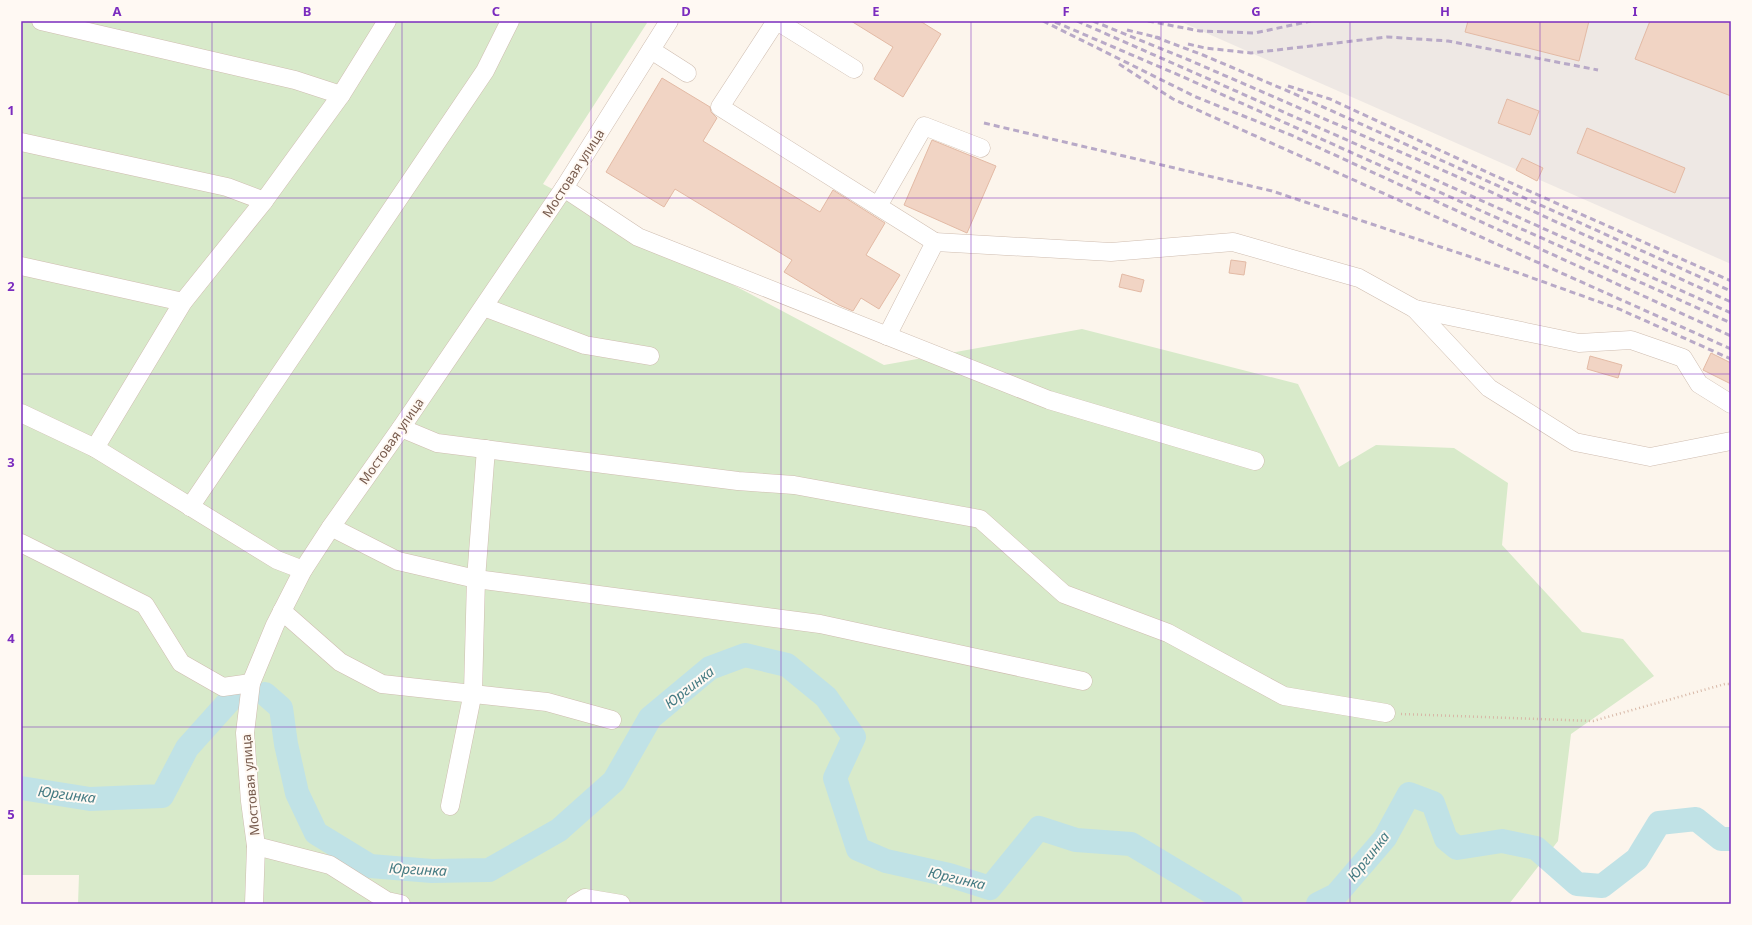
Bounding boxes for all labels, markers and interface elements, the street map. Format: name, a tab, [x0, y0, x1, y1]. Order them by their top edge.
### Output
text: A	[113, 2, 122, 20]
text: B	[303, 2, 311, 20]
text: C	[492, 2, 500, 20]
text: D	[681, 2, 691, 20]
text: E	[872, 2, 880, 20]
text: F	[1062, 2, 1070, 20]
text: G	[1251, 2, 1261, 20]
text: H	[1440, 2, 1450, 20]
text: I	[1632, 2, 1638, 20]
text: 1	[7, 101, 15, 119]
street label: Мостовая улица	[538, 125, 608, 221]
text: 2	[7, 277, 15, 295]
street label: Мостовая улица	[354, 394, 428, 488]
text: 3	[7, 453, 15, 471]
text: 4	[7, 629, 15, 647]
water label: Юргинка	[660, 662, 718, 712]
street label: Мостовая улица	[237, 733, 263, 837]
water label: Юргинка	[37, 781, 97, 807]
text: 5	[7, 805, 15, 823]
water label: Юргинка	[1343, 827, 1393, 885]
water label: Юргинка	[388, 858, 448, 880]
water label: Юргинка	[927, 862, 988, 894]

